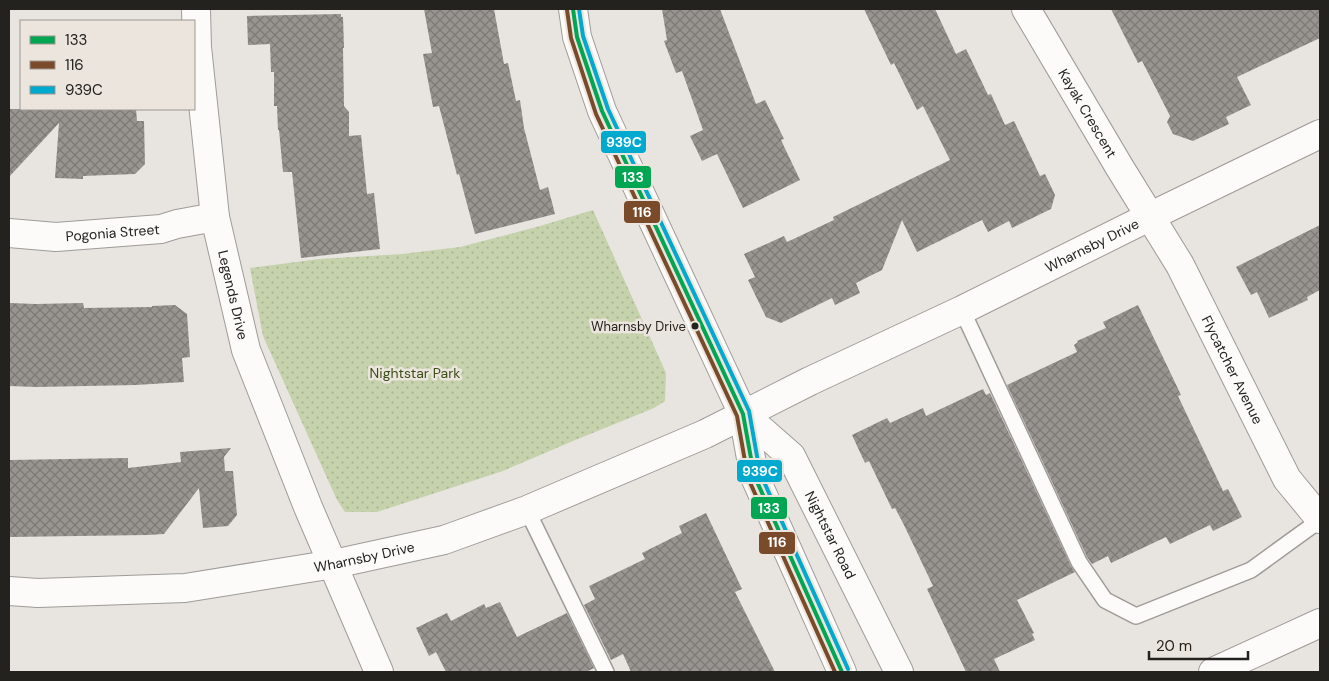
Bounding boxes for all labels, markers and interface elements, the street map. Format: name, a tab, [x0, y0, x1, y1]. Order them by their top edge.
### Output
legend	[20, 20, 195, 110]
text: 133	[65, 30, 87, 50]
text: 116	[65, 55, 84, 75]
street label: Kayak Crescent	[1054, 65, 1121, 161]
text: 939C	[65, 80, 103, 100]
line badge: 939C	[600, 130, 647, 154]
text: 939C	[606, 133, 642, 151]
line badge: 133	[614, 165, 652, 189]
text: 133	[622, 168, 644, 186]
line badge: 116	[623, 200, 661, 224]
text: 116	[632, 203, 652, 221]
street label: Wharnsby Drive	[1042, 214, 1142, 276]
street label: Pogonia Street	[65, 220, 160, 245]
street label: Legends Drive	[214, 248, 252, 341]
street label: Flycatcher Avenue	[1198, 313, 1267, 427]
place label: Wharnsby Drive	[591, 318, 686, 335]
marker: Wharnsby Drive	[690, 321, 700, 331]
park label: Nightstar Park	[370, 364, 460, 382]
line badge: 939C	[736, 459, 783, 483]
text: 939C	[742, 462, 778, 480]
street label: Nightstar Road	[801, 488, 860, 582]
line badge: 133	[750, 496, 788, 520]
text: 133	[758, 499, 780, 517]
line badge: 116	[758, 531, 796, 555]
text: 116	[767, 533, 787, 551]
street label: Wharnsby Drive	[313, 538, 416, 576]
scale bar	[1149, 628, 1248, 660]
text: 20 m	[1156, 636, 1192, 656]

